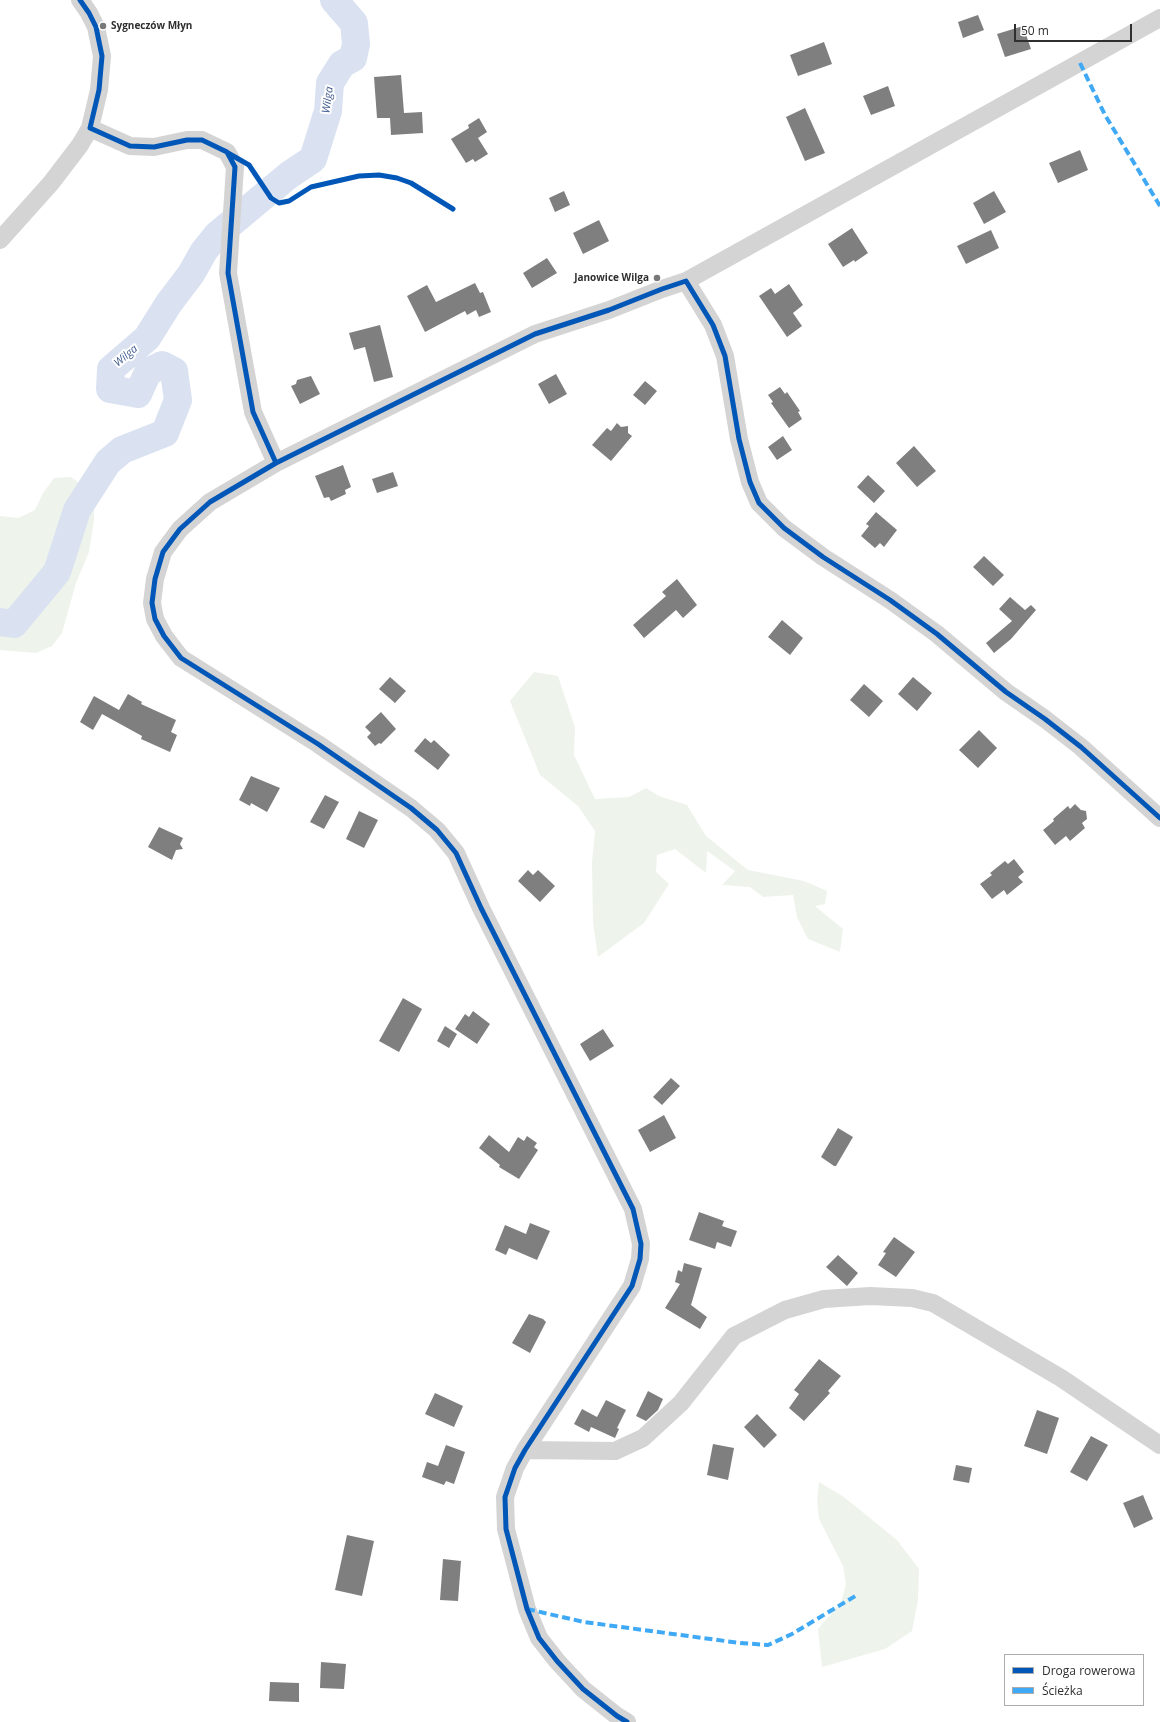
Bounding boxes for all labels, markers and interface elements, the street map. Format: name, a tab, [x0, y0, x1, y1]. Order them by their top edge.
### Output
scale bar	[1016, 16, 1134, 42]
place label: Sygneczów Młyn	[111, 20, 192, 32]
marker: Sygneczów Młyn	[98, 21, 108, 31]
text: 50 m	[1021, 22, 1049, 39]
water label: Wilga	[320, 86, 336, 114]
place label: Janowice Wilga	[574, 272, 649, 284]
marker: Janowice Wilga	[652, 273, 662, 283]
water label: Wilga	[111, 342, 141, 370]
legend	[1004, 1654, 1144, 1706]
text: Droga rowerowa	[1042, 1662, 1135, 1679]
text: Ścieżka	[1042, 1682, 1083, 1699]

